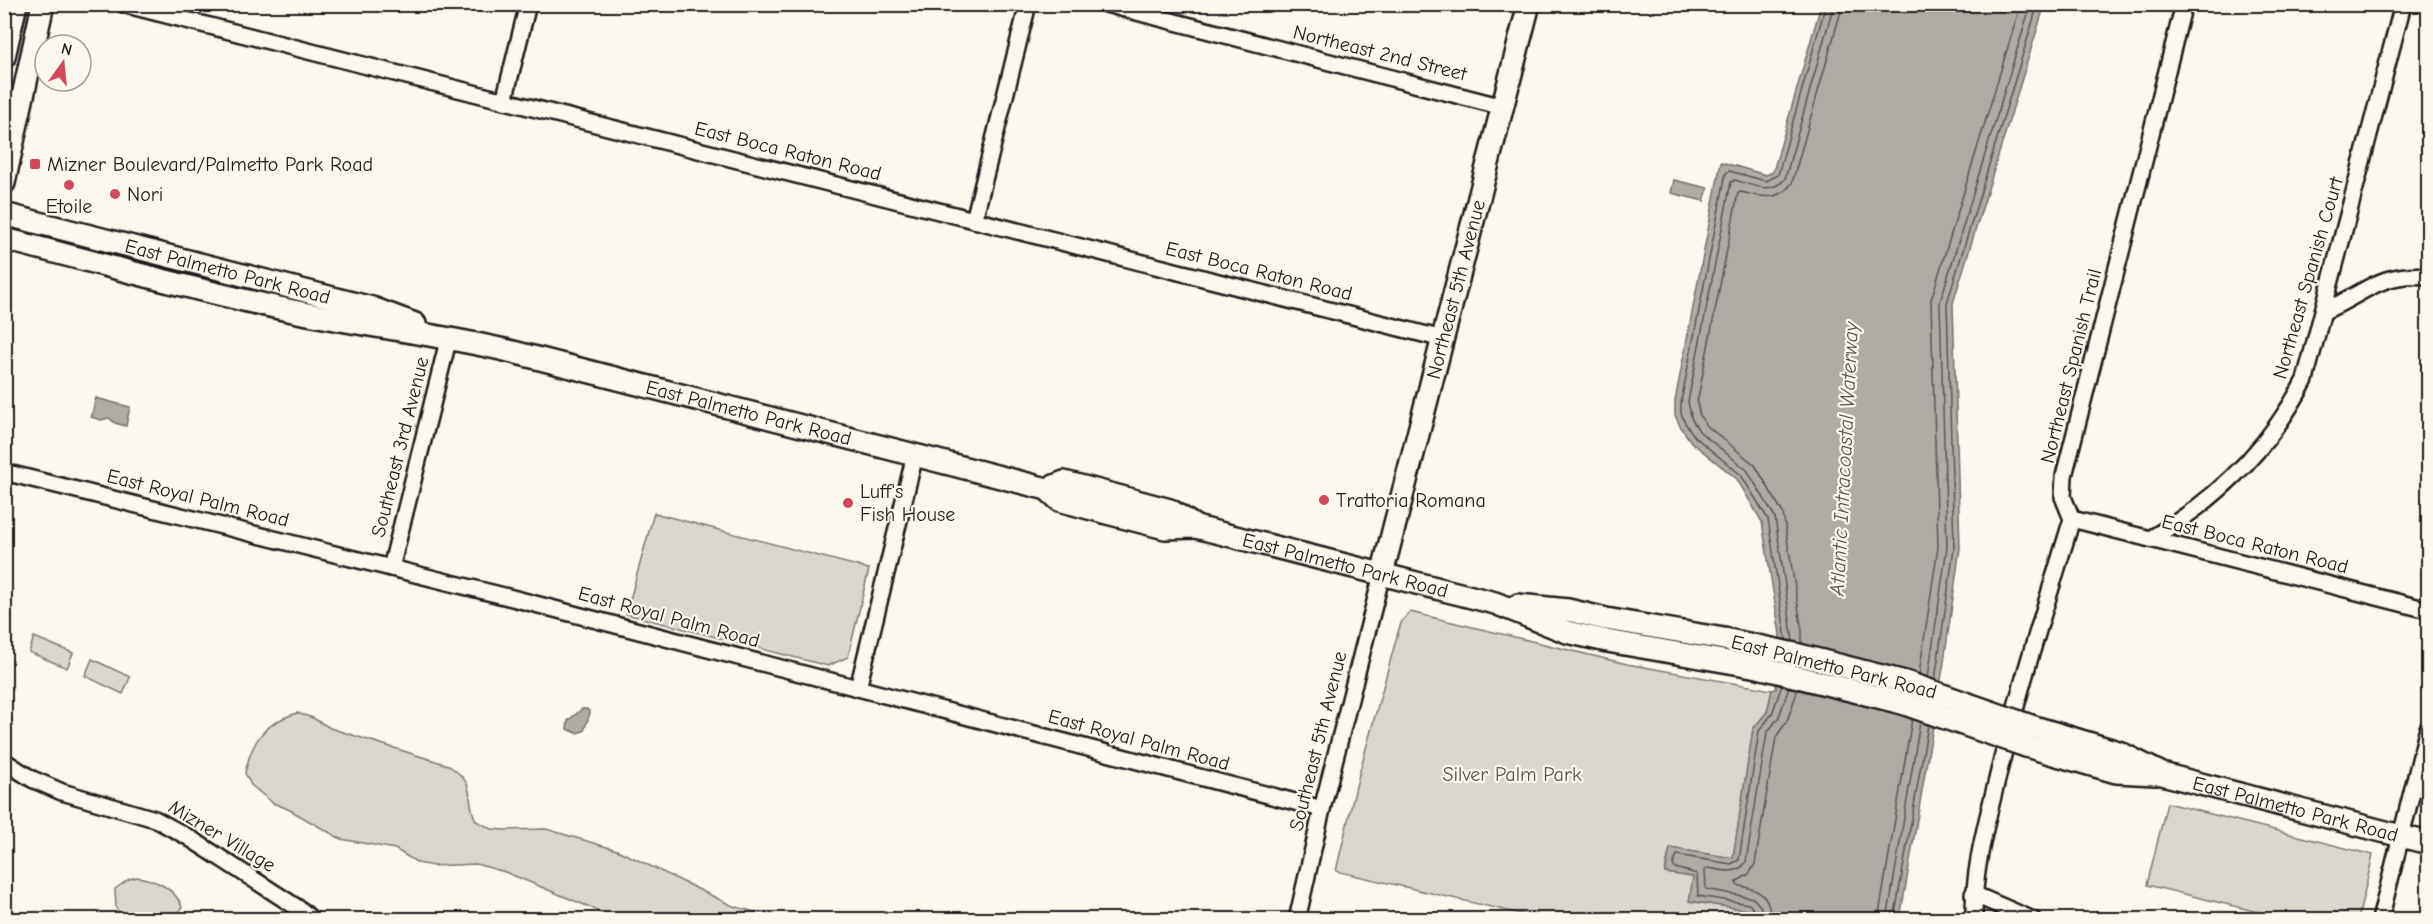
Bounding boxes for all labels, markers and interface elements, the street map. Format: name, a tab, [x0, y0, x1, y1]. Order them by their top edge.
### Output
street label: Northeast 2nd Street	[1291, 20, 1470, 86]
north arrow	[33, 33, 93, 93]
text: N	[59, 39, 74, 60]
street label: East Boca Raton Road	[692, 117, 884, 185]
place label: Mizner Boulevard/Palmetto Park Road	[47, 153, 373, 176]
marker: Mizner Boulevard/Palmetto Park Road	[28, 157, 42, 171]
street label: Northeast Spanish Court	[2268, 173, 2348, 382]
marker: Etoile	[62, 178, 76, 192]
place label: Nori	[127, 183, 163, 206]
marker: Nori	[108, 187, 122, 201]
place label: Etoile	[46, 195, 92, 218]
street label: Northeast 5th Avenue	[1421, 197, 1490, 381]
street label: East Palmetto Park Road	[123, 234, 333, 308]
street label: East Boca Raton Road	[1163, 237, 1355, 305]
street label: Northeast Spanish Trail	[2036, 266, 2106, 466]
water label: Atlantic Intracoastal Waterway	[1825, 320, 1863, 598]
street label: Southeast 3rd Avenue	[366, 354, 434, 540]
street label: East Palmetto Park Road	[644, 375, 854, 450]
street label: East Royal Palm Road	[105, 464, 291, 532]
place label: Luff's Fish House	[860, 480, 955, 526]
place label: Trattoria Romana	[1336, 489, 1486, 512]
marker: Trattoria Romana	[1317, 493, 1331, 507]
marker: Luff's Fish House	[841, 496, 855, 510]
street label: East Boca Raton Road	[2159, 510, 2351, 578]
street label: East Palmetto Park Road	[1240, 528, 1451, 602]
street label: East Royal Palm Road	[576, 582, 762, 652]
street label: East Palmetto Park Road	[1729, 630, 1939, 704]
street label: Southeast 5th Avenue	[1285, 649, 1351, 833]
street label: East Royal Palm Road	[1046, 705, 1232, 775]
park label: Silver Palm Park	[1442, 763, 1582, 786]
street label: East Palmetto Park Road	[2190, 771, 2401, 846]
street label: Mizner Village	[164, 795, 280, 877]

